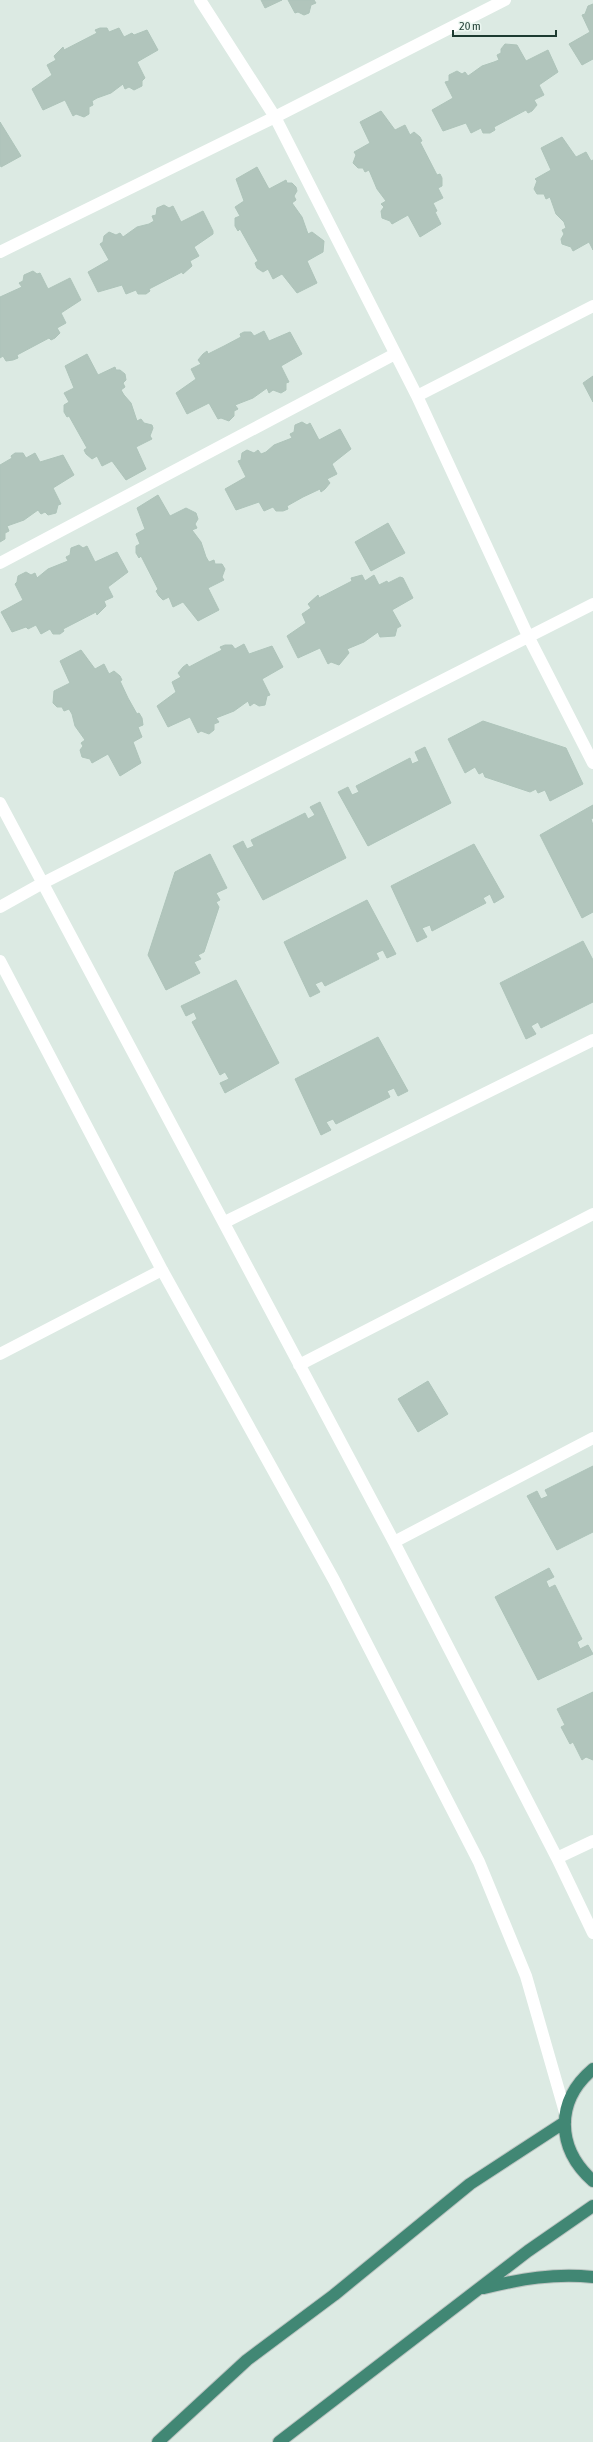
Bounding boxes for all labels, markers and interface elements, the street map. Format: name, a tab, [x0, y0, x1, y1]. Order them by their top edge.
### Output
scale bar	[453, 12, 556, 38]
text: 20 m	[459, 19, 481, 33]

